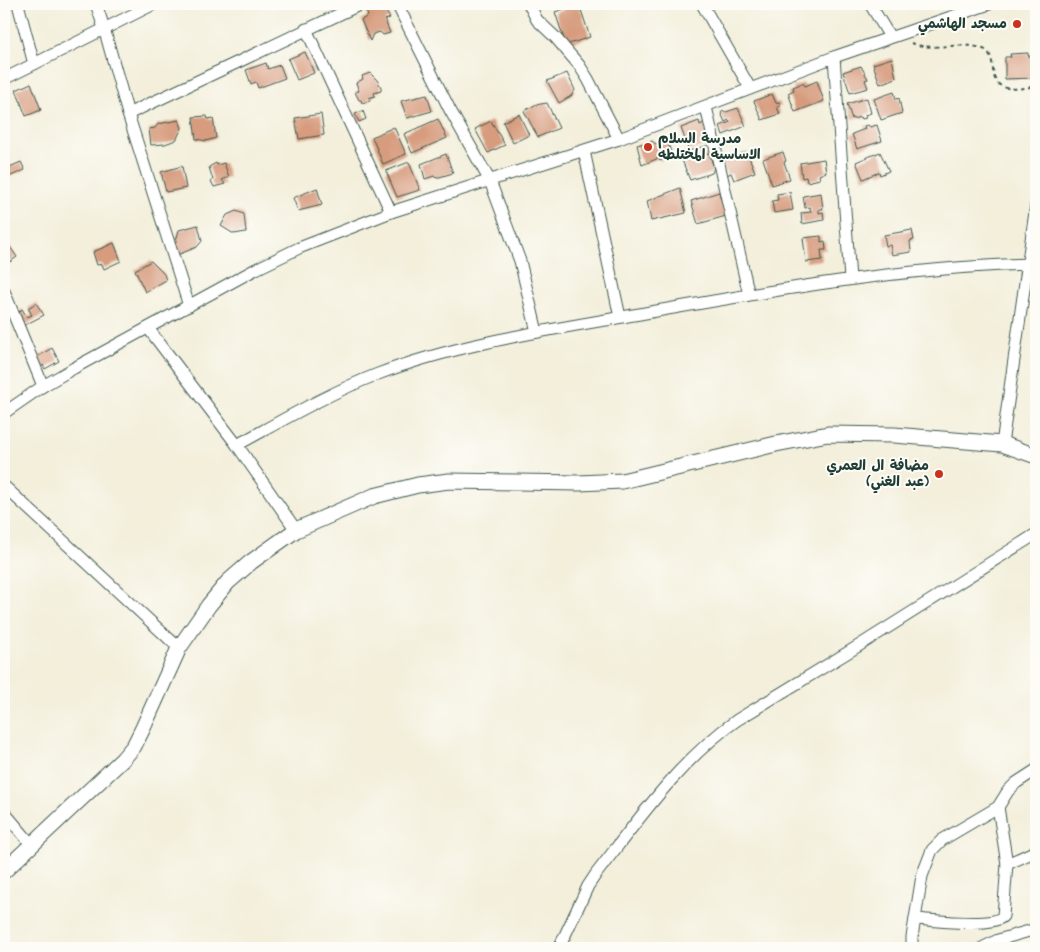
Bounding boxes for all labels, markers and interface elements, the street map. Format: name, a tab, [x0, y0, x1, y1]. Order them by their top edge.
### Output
place label: مسجد الهاشمي	[918, 14, 1007, 36]
marker: مسجد الهاشمي	[1011, 18, 1023, 30]
place label: مدرسة السلام الاساسية المختلطه	[658, 129, 761, 165]
marker: مدرسة السلام الاساسية المختلطه	[642, 141, 654, 153]
place label: مضافة ال العمري (عبد الغني)	[827, 456, 929, 494]
marker: مضافة ال العمري (عبد الغني)	[933, 468, 945, 480]

